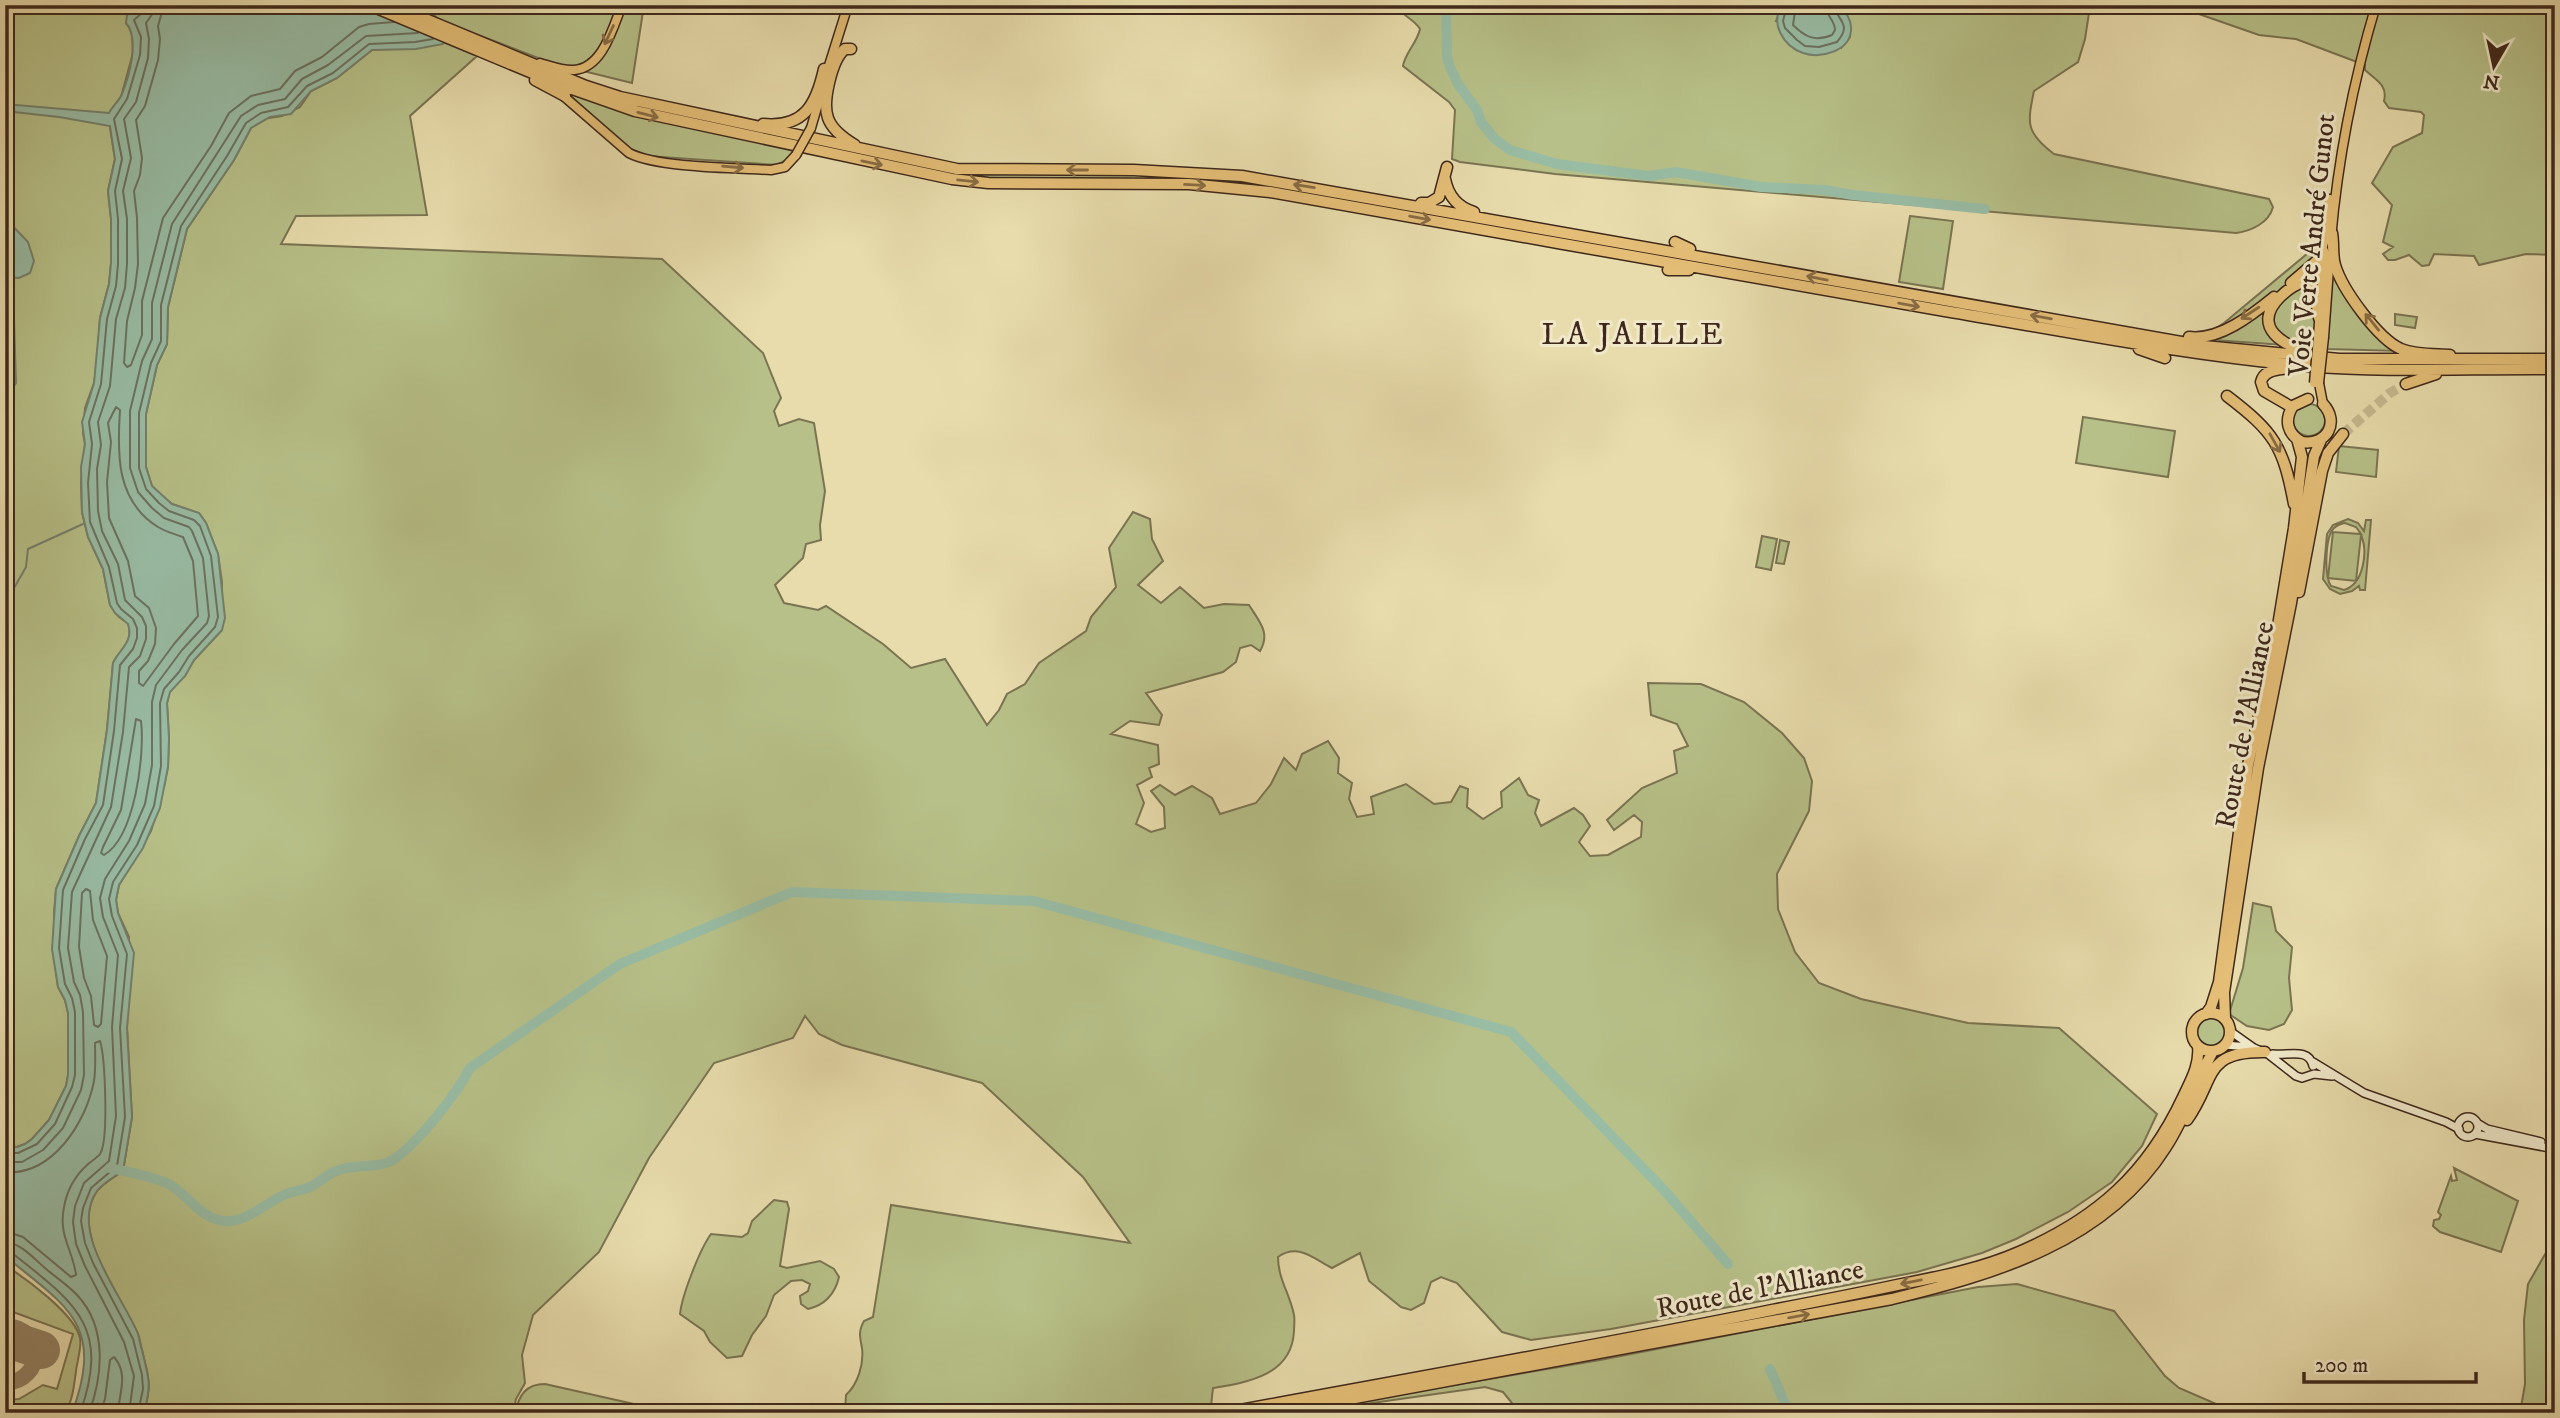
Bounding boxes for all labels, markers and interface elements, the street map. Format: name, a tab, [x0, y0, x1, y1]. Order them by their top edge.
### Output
one-way arrow	[602, 24, 615, 45]
north arrow	[2458, 32, 2528, 102]
text: N	[2482, 69, 2501, 94]
one-way arrow	[636, 109, 659, 122]
street label: Voie Verte André Gunot	[2281, 112, 2343, 379]
one-way arrow	[860, 157, 883, 171]
one-way arrow	[721, 161, 744, 174]
one-way arrow	[1066, 163, 1089, 177]
one-way arrow	[956, 175, 978, 188]
one-way arrow	[1183, 178, 1206, 191]
one-way arrow	[1293, 179, 1315, 192]
one-way arrow	[1408, 212, 1431, 225]
one-way arrow	[1806, 271, 1829, 285]
one-way arrow	[1897, 299, 1920, 312]
one-way arrow	[2241, 307, 2261, 321]
one-way arrow	[2030, 310, 2053, 323]
one-way arrow	[2364, 314, 2380, 332]
district label: LA JAILLE	[1541, 315, 1725, 355]
one-way arrow	[2269, 432, 2282, 453]
street label: Route de l'Alliance	[2208, 618, 2282, 832]
street label: Route de l'Alliance	[1653, 1252, 1867, 1326]
one-way arrow	[1900, 1276, 1923, 1290]
one-way arrow	[1787, 1309, 1810, 1322]
scale bar	[2304, 1341, 2476, 1385]
text: 200 m	[2315, 1353, 2368, 1379]

